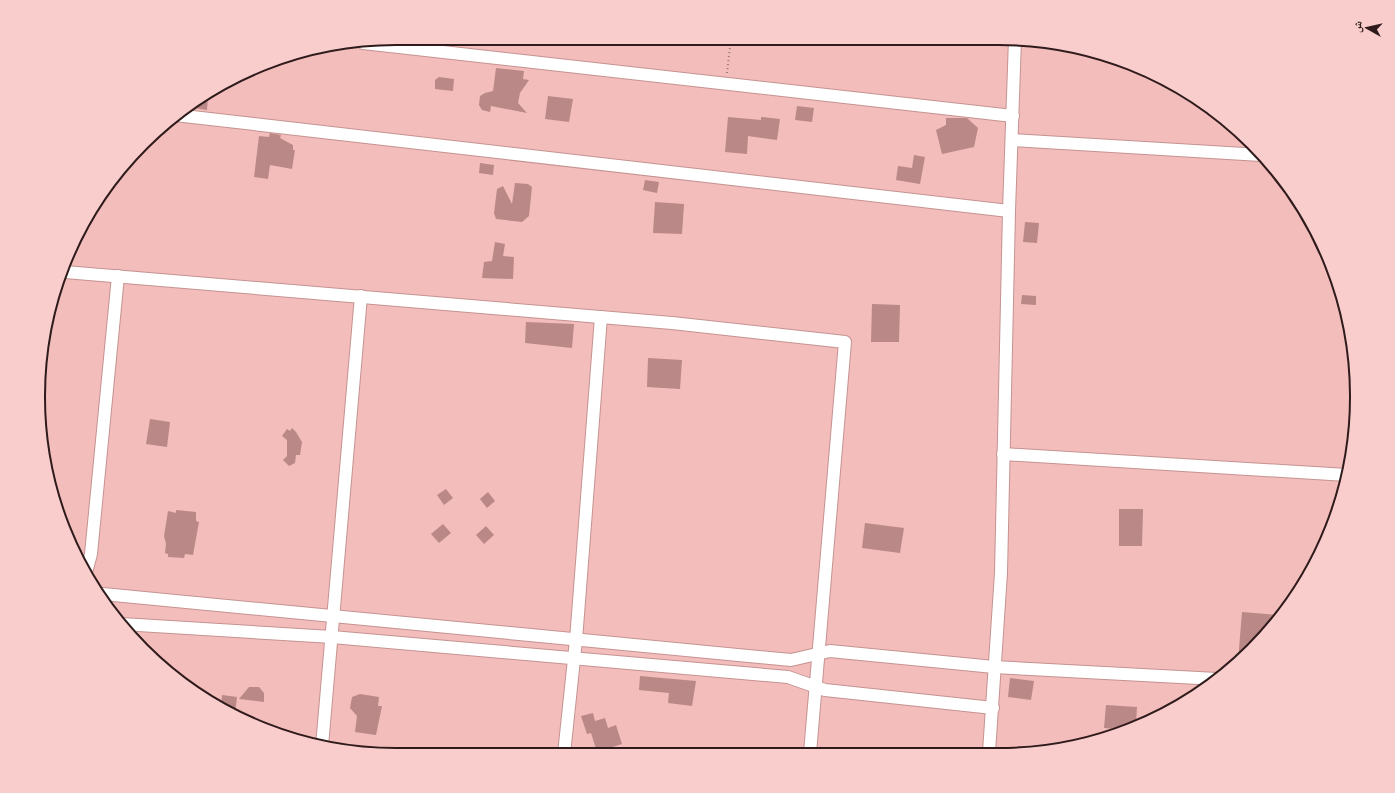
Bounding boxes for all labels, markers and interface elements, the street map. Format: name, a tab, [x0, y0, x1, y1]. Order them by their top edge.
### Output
north arrow	[1347, 8, 1387, 48]
text: ش	[1349, 20, 1366, 34]

